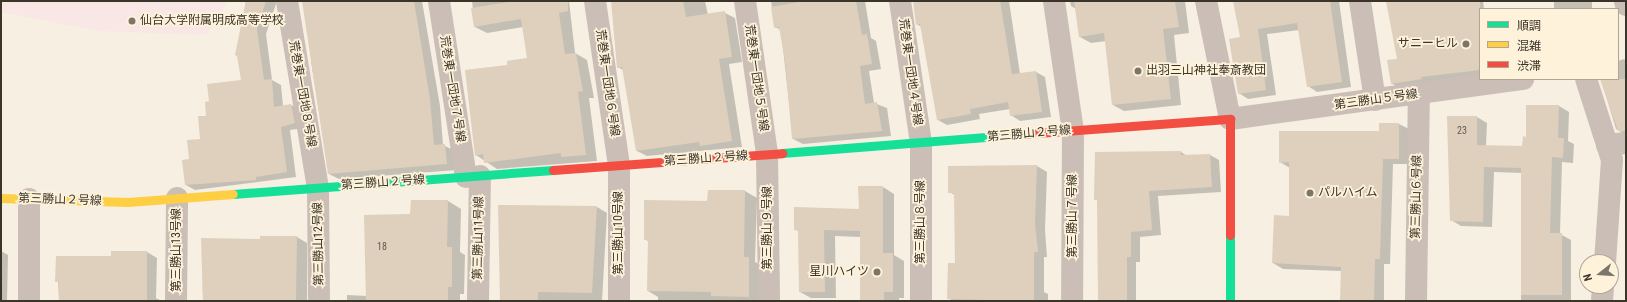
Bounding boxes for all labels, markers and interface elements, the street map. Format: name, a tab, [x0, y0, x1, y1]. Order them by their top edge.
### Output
legend	[1479, 8, 1619, 80]
place label: 仙台大学附属明成高等学校	[140, 14, 284, 28]
marker: 仙台大学附属明成高等学校	[127, 16, 137, 26]
street label: 荒巻東一団地４号線	[895, 18, 925, 126]
text: 順調	[1517, 19, 1541, 33]
street label: 荒巻東一団地５号線	[741, 24, 771, 132]
street label: 荒巻東一団地６号線	[592, 29, 622, 137]
street label: 荒巻東一団地７号線	[436, 35, 468, 143]
place label: サニーヒル	[1398, 37, 1458, 51]
marker: サニーヒル	[1461, 39, 1471, 49]
text: 混雑	[1517, 39, 1541, 53]
street label: 荒巻東一団地８号線	[286, 40, 318, 148]
text: 渋滞	[1517, 59, 1541, 73]
place label: 出羽三山神社奉斎教団	[1146, 64, 1266, 78]
marker: 出羽三山神社奉斎教団	[1133, 66, 1143, 76]
street label: 第三勝山５号線	[1333, 87, 1419, 113]
street label: 第三勝山２号線	[987, 123, 1071, 145]
house number: 23	[1457, 125, 1467, 137]
street label: 第三勝山２号線	[664, 149, 748, 169]
street label: 第三勝山６号線	[1409, 155, 1425, 239]
street label: 第三勝山２号線	[341, 173, 425, 193]
street label: 第三勝山７号線	[1066, 174, 1080, 258]
street label: 第三勝山８号線	[914, 180, 928, 264]
street label: 第三勝山９号線	[761, 186, 775, 270]
place label: パルハイム	[1318, 186, 1378, 200]
marker: パルハイム	[1305, 188, 1315, 198]
street label: 第三勝山２号線	[18, 191, 102, 209]
street label: 第三勝山10号線	[612, 191, 626, 275]
street label: 第三勝山11号線	[471, 196, 487, 280]
street label: 第三勝山12号線	[311, 202, 327, 286]
street label: 第三勝山13号線	[170, 208, 184, 292]
house number: 18	[377, 241, 387, 253]
north arrow	[1579, 254, 1619, 294]
place label: 星川ハイツ	[809, 265, 869, 279]
marker: 星川ハイツ	[872, 267, 882, 277]
text: N	[1581, 272, 1595, 282]

